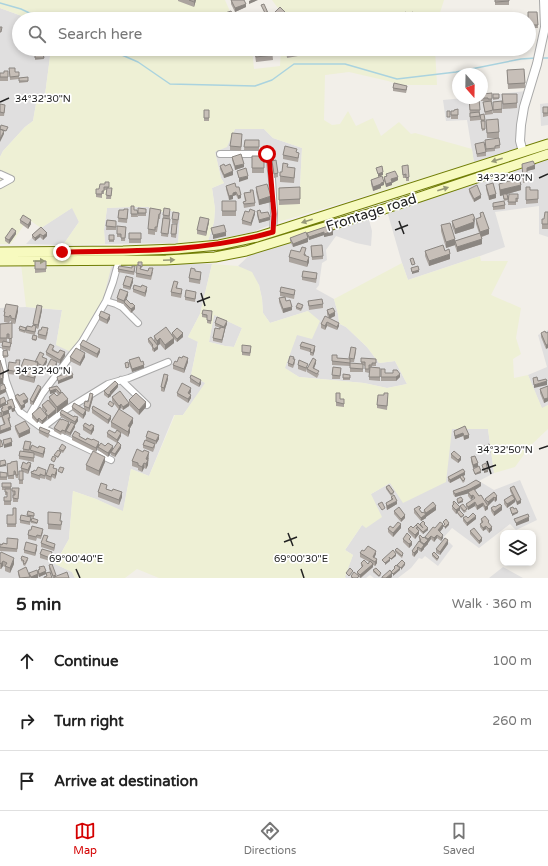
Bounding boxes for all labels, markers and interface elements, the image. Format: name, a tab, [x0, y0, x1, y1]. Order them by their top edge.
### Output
search box	[12, 12, 536, 56]
icon: search	[26, 23, 48, 45]
text: Search here	[58, 25, 142, 43]
north arrow	[452, 68, 488, 104]
text: 34°32'30"N	[15, 93, 71, 105]
route start	[258, 145, 276, 163]
one-way arrow	[491, 157, 503, 163]
text: 34°32'40"N	[477, 172, 533, 184]
one-way arrow	[437, 186, 449, 192]
street label: Frontage road	[324, 190, 419, 235]
one-way arrow	[301, 218, 313, 224]
route end	[53, 243, 71, 261]
one-way arrow	[163, 257, 176, 263]
one-way arrow	[33, 258, 46, 264]
text: 34°32'40"N	[15, 365, 71, 377]
text: 34°32'50"N	[477, 444, 533, 456]
map controls	[500, 530, 536, 566]
button: layers	[500, 530, 536, 566]
text: 69°00'40"E	[49, 553, 103, 565]
text: 69°00'30"E	[274, 553, 328, 565]
text: 5 min	[16, 594, 61, 615]
text: Walk · 360 m	[452, 596, 532, 612]
icon: ahead	[16, 650, 38, 672]
text: Continue	[54, 652, 118, 670]
text: 100 m	[492, 653, 532, 669]
icon: right	[16, 710, 38, 732]
text: Turn right	[54, 712, 124, 730]
text: 260 m	[492, 713, 532, 729]
icon: arrive	[16, 770, 38, 792]
text: Arrive at destination	[54, 772, 198, 790]
tab: Map	[73, 820, 97, 857]
tab: Directions	[244, 820, 296, 857]
tab: Saved	[443, 820, 475, 857]

